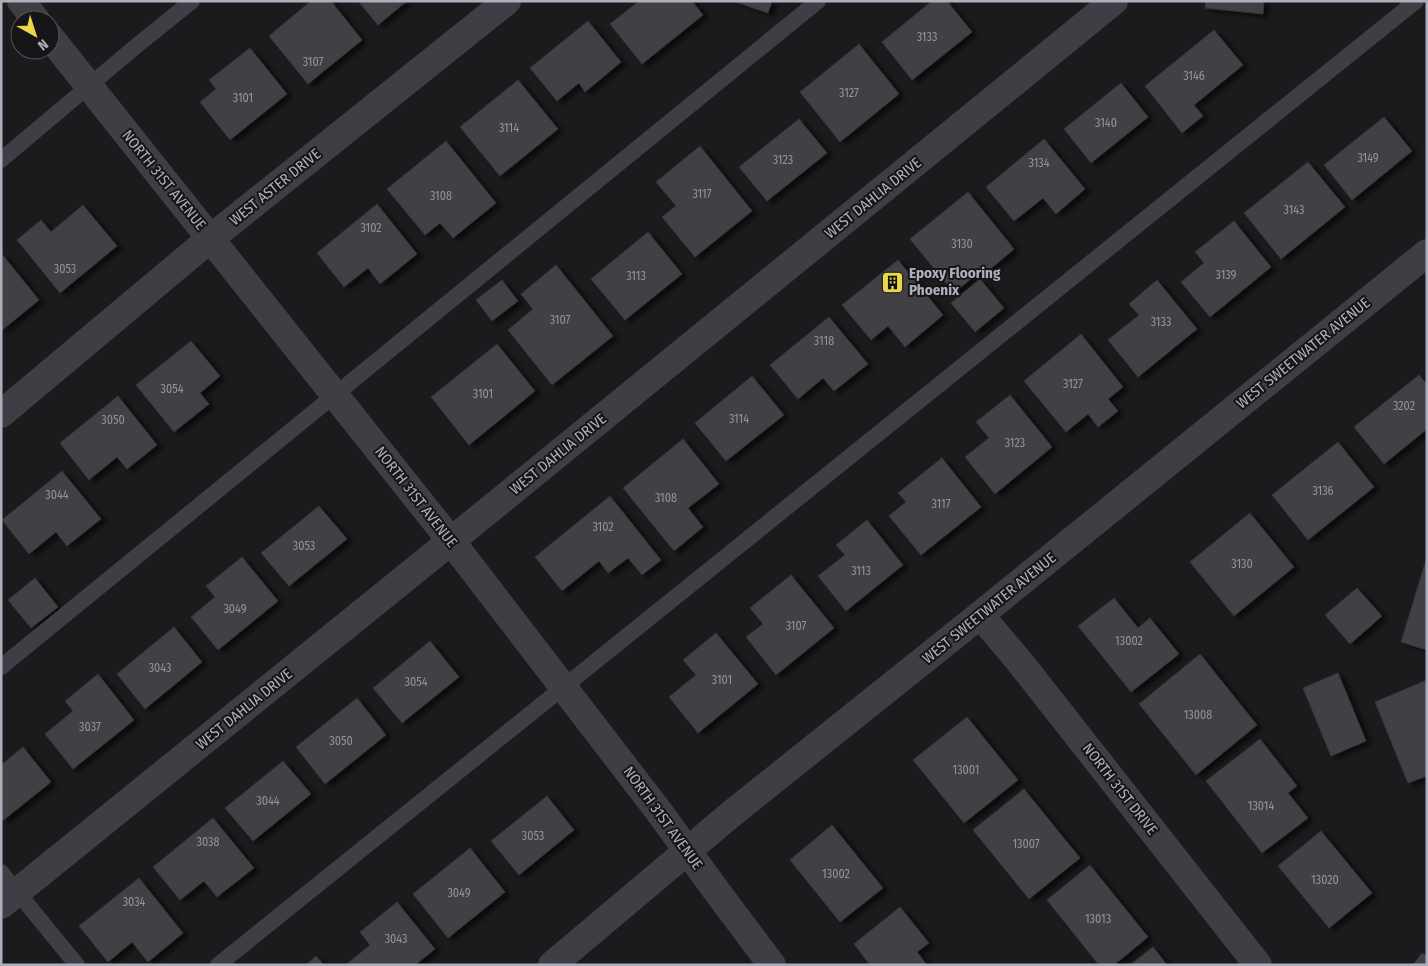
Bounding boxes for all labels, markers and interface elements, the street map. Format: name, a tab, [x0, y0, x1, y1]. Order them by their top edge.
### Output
north arrow	[10, 10, 60, 60]
house number: 3133	[917, 30, 937, 44]
text: N	[34, 35, 51, 54]
house number: 3107	[303, 55, 323, 69]
house number: 3146	[1183, 69, 1205, 83]
house number: 3127	[839, 86, 859, 100]
house number: 3101	[233, 91, 253, 105]
house number: 3140	[1095, 116, 1117, 130]
house number: 3114	[499, 121, 519, 135]
street label: NORTH 31ST AVENUE	[118, 126, 210, 234]
street label: WEST ASTER DRIVE	[226, 145, 324, 229]
house number: 3149	[1357, 151, 1379, 165]
house number: 3123	[773, 153, 793, 167]
street label: WEST DAHLIA DRIVE	[821, 154, 925, 242]
house number: 3134	[1029, 156, 1050, 170]
house number: 3117	[692, 187, 712, 201]
house number: 3108	[430, 189, 452, 203]
house number: 3143	[1284, 203, 1304, 217]
house number: 3102	[360, 221, 382, 235]
house number: 3130	[951, 237, 973, 251]
house number: 3053	[54, 262, 76, 276]
place label: Epoxy Flooring Phoenix	[909, 264, 1001, 299]
house number: 3139	[1216, 268, 1237, 282]
house number: 3113	[626, 269, 646, 283]
building icon: Epoxy Flooring Phoenix	[881, 270, 905, 294]
street label: WEST SWEETWATER AVENUE	[1233, 294, 1373, 412]
house number: 3107	[550, 313, 570, 327]
house number: 3133	[1151, 315, 1171, 329]
house number: 3118	[814, 334, 834, 348]
house number: 3127	[1063, 377, 1083, 391]
house number: 3054	[161, 382, 184, 396]
house number: 3101	[473, 387, 493, 401]
house number: 3202	[1393, 399, 1415, 413]
street label: WEST DAHLIA DRIVE	[506, 410, 610, 498]
house number: 3114	[729, 412, 749, 426]
house number: 3050	[101, 413, 125, 427]
house number: 3123	[1005, 436, 1025, 450]
street label: NORTH 31ST AVENUE	[371, 443, 461, 551]
house number: 3136	[1312, 484, 1334, 498]
house number: 3044	[45, 488, 69, 502]
house number: 3108	[655, 491, 677, 505]
house number: 3117	[931, 497, 951, 511]
house number: 3102	[592, 520, 614, 534]
house number: 3053	[293, 539, 315, 553]
street label: WEST SWEETWATER AVENUE	[919, 549, 1059, 667]
house number: 3130	[1231, 557, 1253, 571]
house number: 3113	[851, 564, 871, 578]
house number: 3049	[223, 602, 247, 616]
house number: 3107	[786, 619, 806, 633]
house number: 13002	[1115, 634, 1143, 648]
house number: 3043	[149, 661, 171, 675]
street label: WEST DAHLIA DRIVE	[192, 665, 296, 753]
house number: 3101	[712, 673, 732, 687]
house number: 3054	[405, 675, 428, 689]
house number: 13008	[1184, 708, 1212, 722]
house number: 3037	[79, 720, 101, 734]
house number: 3050	[329, 734, 353, 748]
street label: NORTH 31ST DRIVE	[1079, 740, 1161, 838]
street label: NORTH 31ST AVENUE	[620, 763, 706, 873]
house number: 13001	[953, 763, 979, 777]
house number: 3044	[256, 794, 280, 808]
house number: 13014	[1248, 799, 1274, 813]
house number: 3053	[522, 829, 544, 843]
house number: 3038	[197, 835, 219, 849]
house number: 13007	[1012, 837, 1040, 851]
house number: 13002	[822, 867, 850, 881]
house number: 13020	[1311, 873, 1339, 887]
house number: 3049	[447, 886, 471, 900]
house number: 3034	[123, 895, 146, 909]
house number: 13013	[1085, 912, 1111, 926]
house number: 3043	[385, 932, 407, 946]

